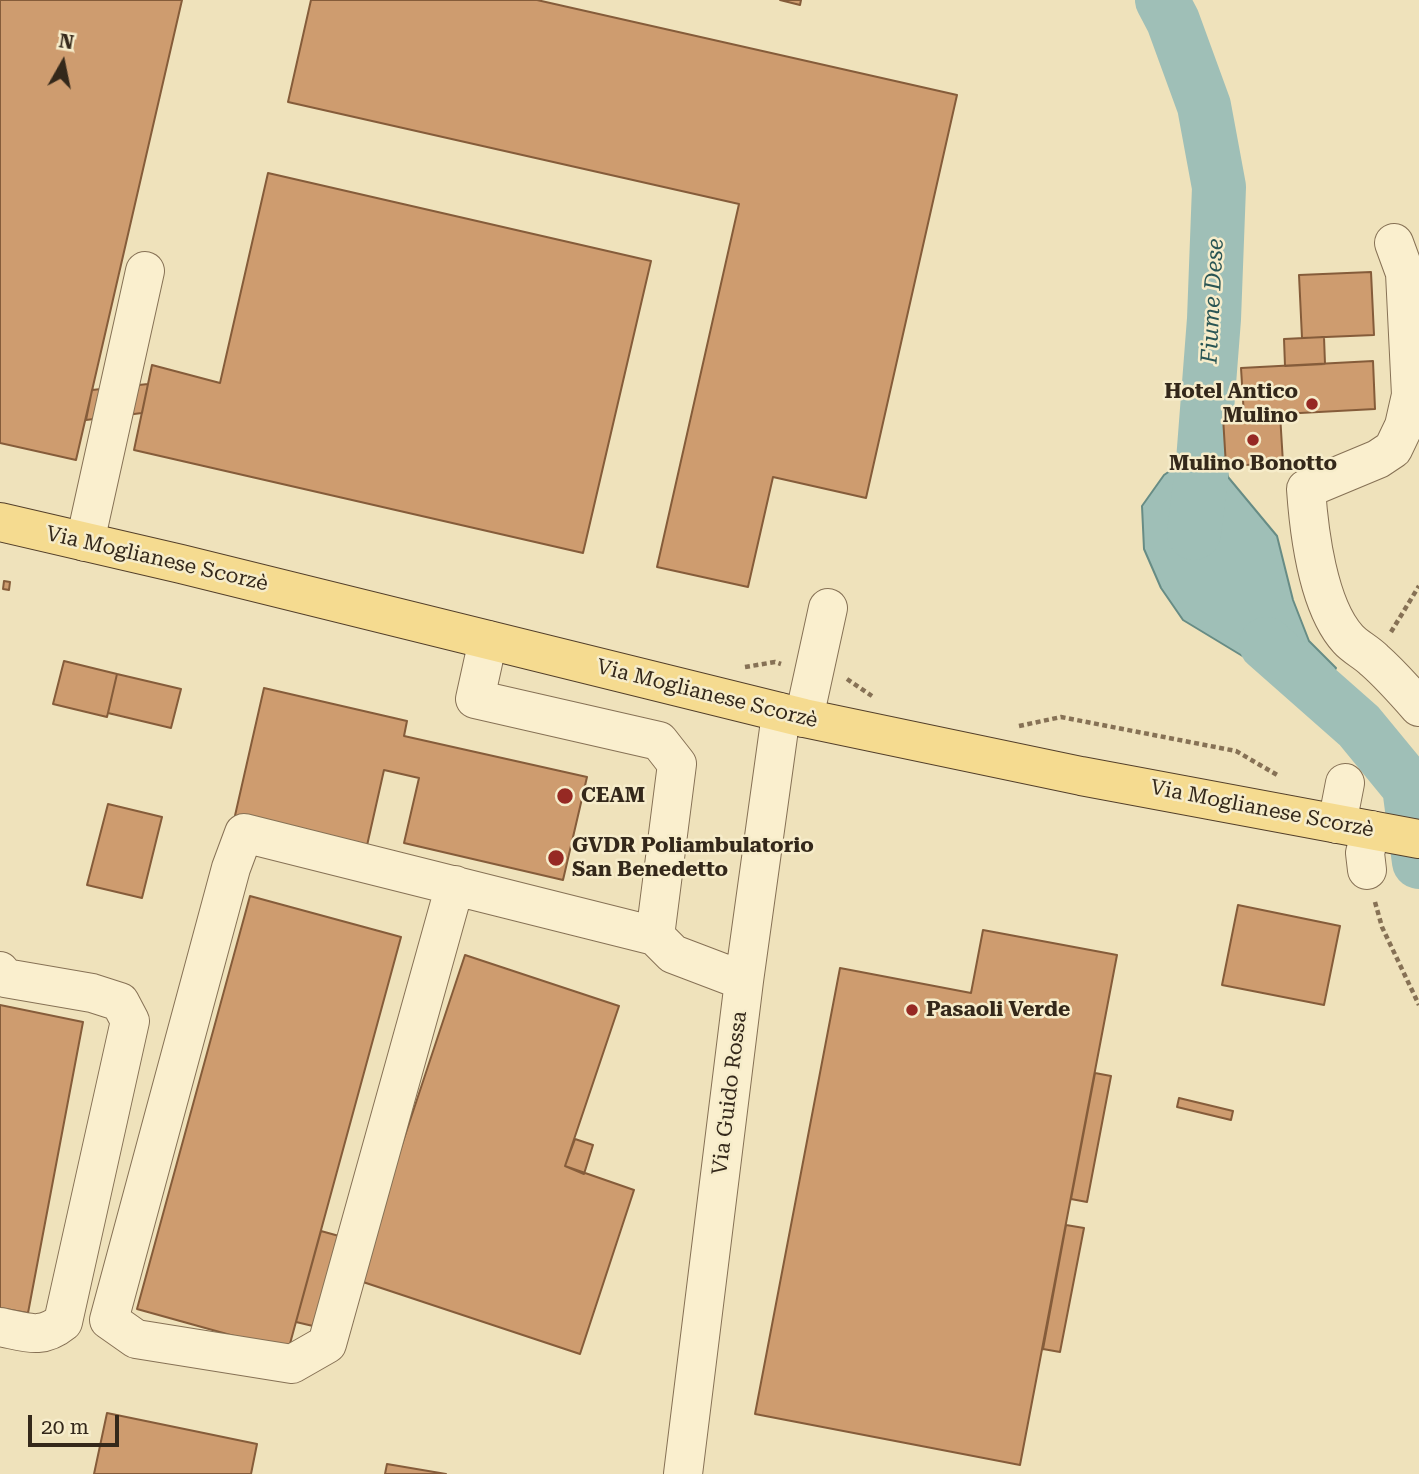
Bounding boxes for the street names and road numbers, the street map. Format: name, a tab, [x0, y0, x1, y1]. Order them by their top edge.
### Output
street label: Via Moglianese Scorzè	[44, 521, 270, 597]
street label: Via Moglianese Scorzè	[594, 654, 820, 734]
street label: Via Moglianese Scorzè	[1148, 775, 1376, 843]
street label: Via Guido Rossa	[707, 1010, 753, 1176]

